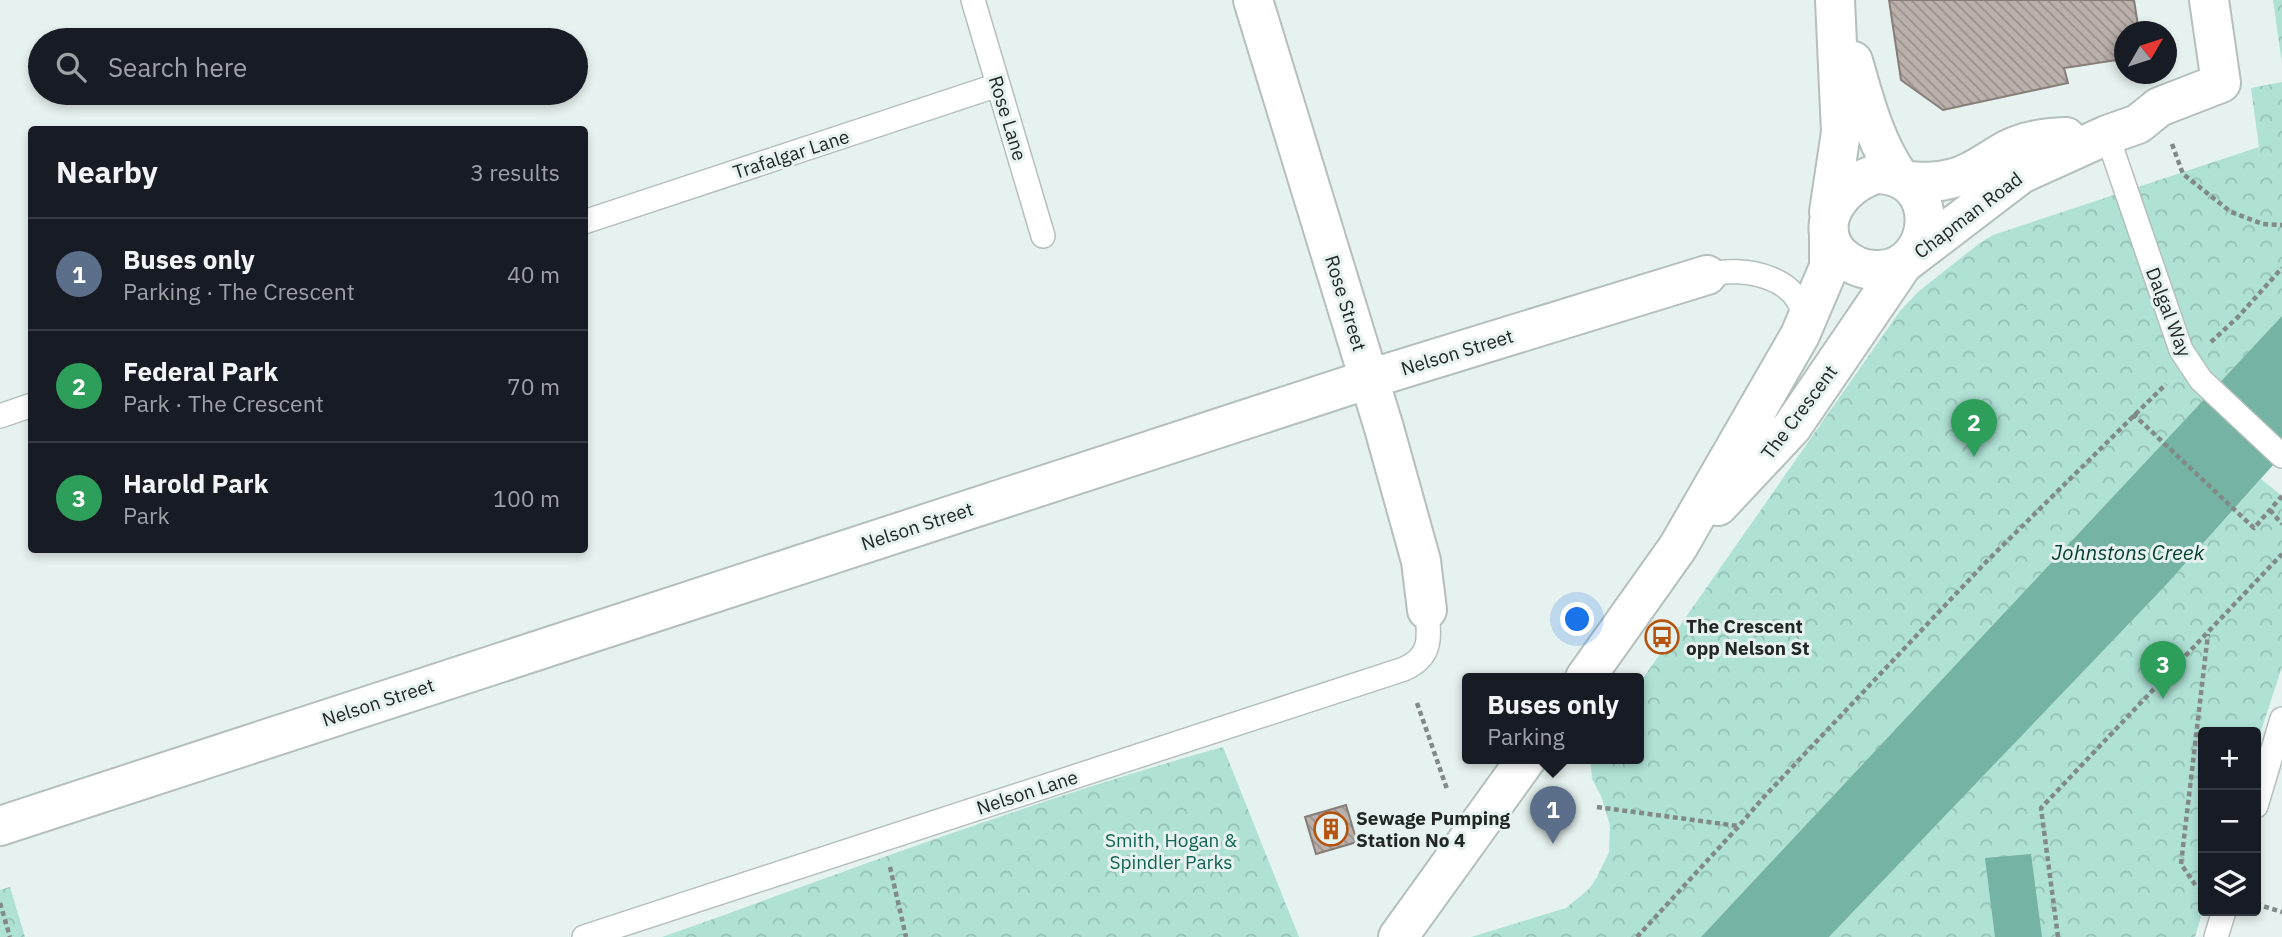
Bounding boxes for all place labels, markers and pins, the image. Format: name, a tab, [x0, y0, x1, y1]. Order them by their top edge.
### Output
pin: 2	[1951, 399, 1997, 457]
place label: The Crescent opp Nelson St	[1686, 614, 1810, 660]
bus stop icon: The Crescent opp Nelson St	[1643, 618, 1681, 656]
pin: 3	[2140, 641, 2186, 699]
pin: 1	[1530, 786, 1576, 844]
place label: Sewage Pumping Station No 4	[1356, 806, 1511, 852]
building icon: Sewage Pumping Station No 4	[1312, 810, 1350, 848]

